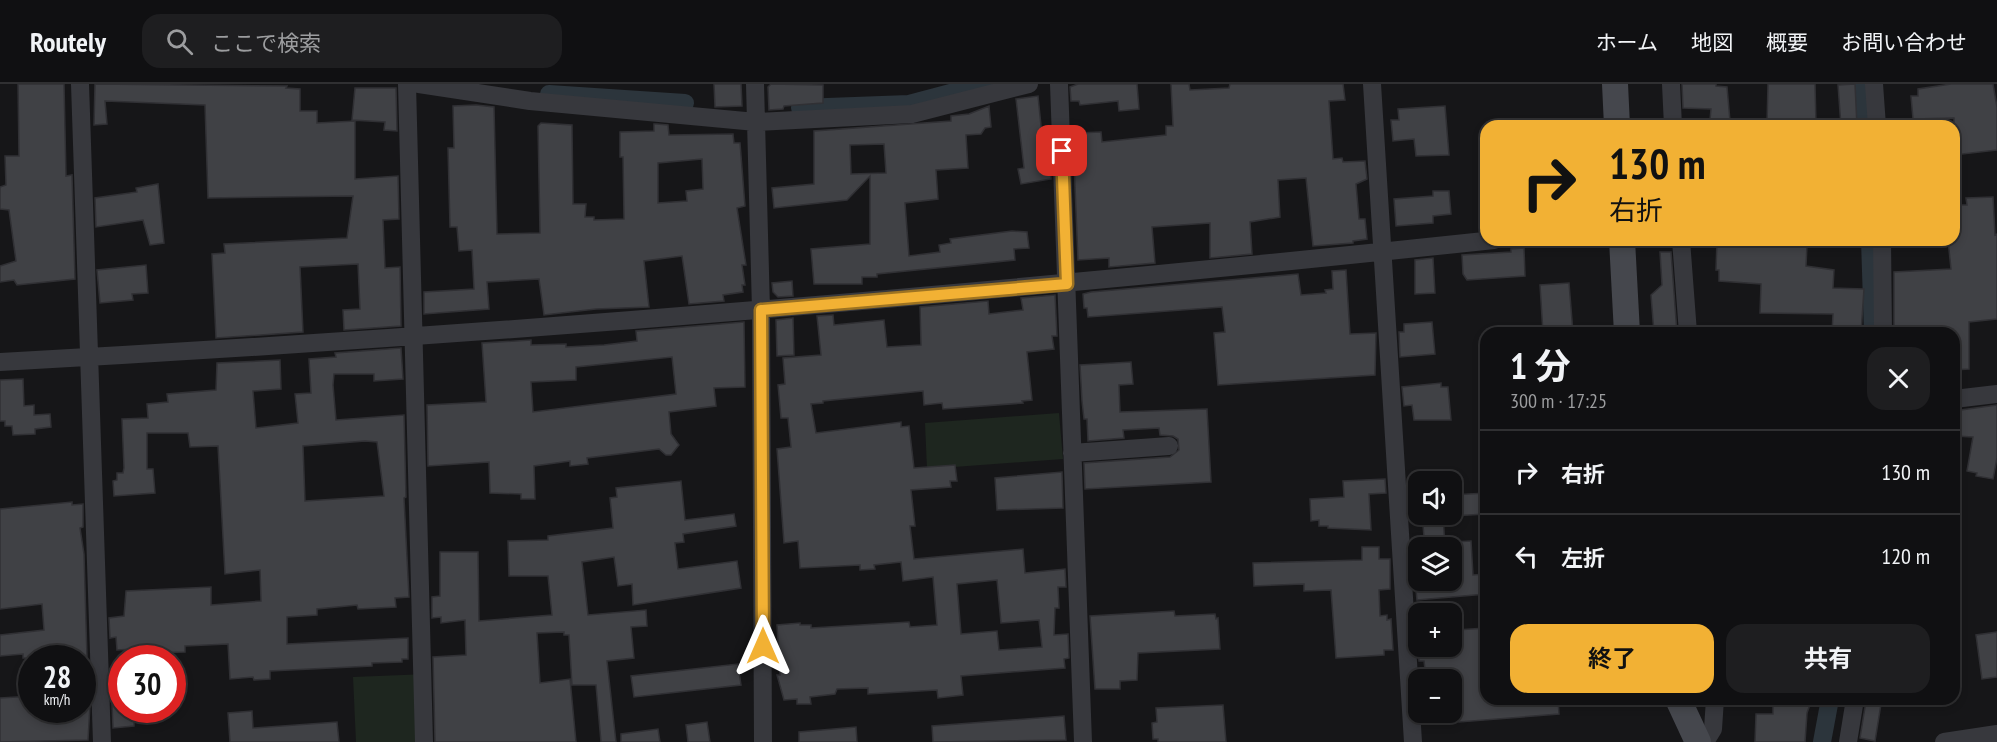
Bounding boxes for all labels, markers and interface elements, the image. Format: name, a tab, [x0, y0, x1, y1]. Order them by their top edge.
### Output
search box	[142, 14, 562, 68]
text: Routely	[30, 23, 106, 60]
icon: search	[163, 25, 196, 58]
text: ここで検索	[211, 29, 321, 57]
text: ホーム	[1596, 29, 1658, 56]
text: 地図	[1691, 29, 1733, 56]
text: 概要	[1766, 29, 1808, 56]
text: お問い合わせ	[1841, 29, 1967, 56]
pin	[1036, 125, 1087, 176]
icon: arrive	[1045, 134, 1078, 167]
text: 130 m	[1609, 136, 1706, 191]
icon: right	[1510, 144, 1588, 222]
text: 右折	[1609, 193, 1663, 227]
text: 1 分	[1510, 342, 1571, 389]
button: close	[1867, 347, 1930, 410]
text: 300 m · 17:25	[1510, 388, 1607, 414]
icon: right	[1510, 456, 1543, 489]
text: 130 m	[1881, 458, 1930, 486]
text: 右折	[1561, 460, 1605, 488]
map controls	[1408, 471, 1462, 723]
button: sound	[1408, 471, 1462, 525]
button: layers	[1408, 537, 1462, 591]
icon: left	[1510, 540, 1543, 573]
text: 120 m	[1881, 542, 1930, 570]
text: 左折	[1561, 544, 1605, 572]
button: +	[1408, 603, 1462, 657]
position arrow	[731, 614, 795, 678]
button: 終了	[1510, 624, 1714, 693]
button: 共有	[1726, 624, 1930, 693]
speed limit sign: 30	[108, 645, 186, 723]
text: 28	[43, 657, 71, 696]
button: −	[1408, 669, 1462, 723]
text: km/h	[44, 690, 70, 709]

